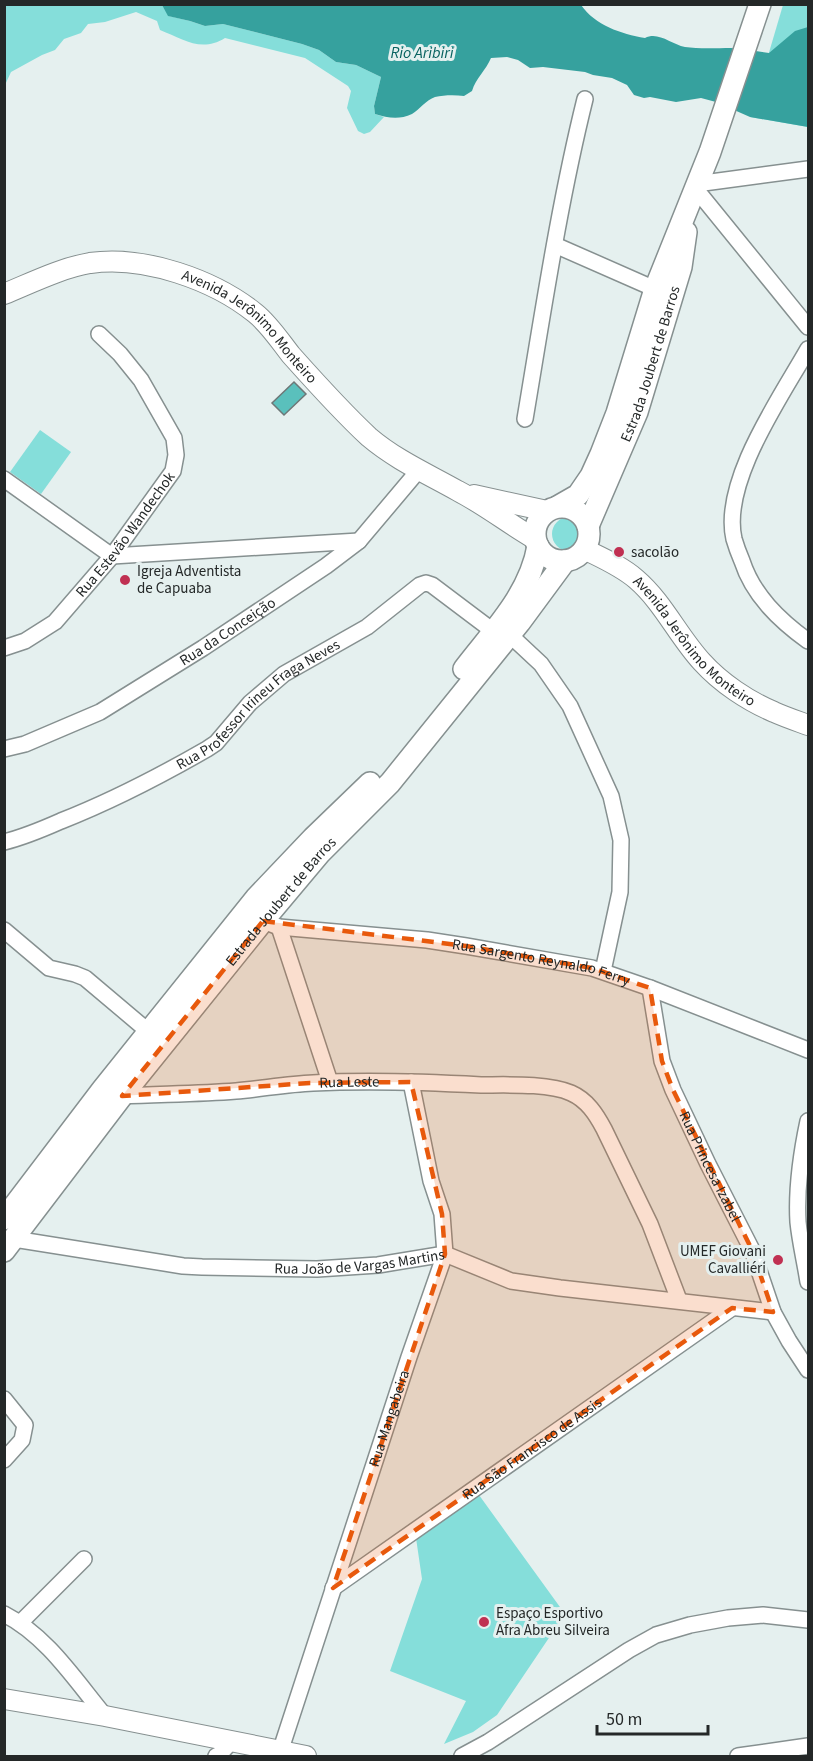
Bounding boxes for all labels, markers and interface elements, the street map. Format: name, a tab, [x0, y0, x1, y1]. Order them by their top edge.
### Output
water label: Rio Aribiri	[390, 42, 454, 64]
street label: Avenida Jerônimo Monteiro	[179, 265, 322, 388]
street label: Estrada Joubert de Barros	[615, 283, 686, 445]
street label: Rua Estevão Wandechok	[71, 467, 180, 602]
place label: sacolão	[631, 542, 679, 563]
marker: sacolão	[612, 545, 626, 559]
place label: Igreja Adventista de Capuaba	[137, 561, 241, 599]
street label: Avenida Jerônimo Monteiro	[628, 571, 759, 712]
marker: Igreja Adventista de Capuaba	[118, 573, 132, 587]
street label: Rua da Conceição	[176, 592, 280, 671]
street label: Rua Professor Irineu Fraga Neves	[172, 634, 344, 775]
street label: Estrada Joubert de Barros	[221, 832, 341, 971]
street label: Rua Sargento Reynaldo Ferry	[451, 934, 633, 991]
street label: Rua Leste	[319, 1072, 380, 1094]
street label: Rua Princesa Izabel	[674, 1108, 746, 1226]
place label: UMEF Giovani Cavalliéri	[680, 1241, 766, 1279]
street label: Rua João de Vargas Martins	[274, 1244, 446, 1280]
marker: UMEF Giovani Cavalliéri	[771, 1253, 785, 1267]
street label: Rua Mangabeira	[364, 1367, 415, 1470]
street label: Rua São Francisco de Assis	[458, 1392, 606, 1505]
place label: Espaço Esportivo Afra Abreu Silveira	[496, 1603, 610, 1641]
marker: Espaço Esportivo Afra Abreu Silveira	[477, 1615, 491, 1629]
scale bar	[597, 1698, 708, 1736]
text: 50 m	[606, 1707, 642, 1732]

